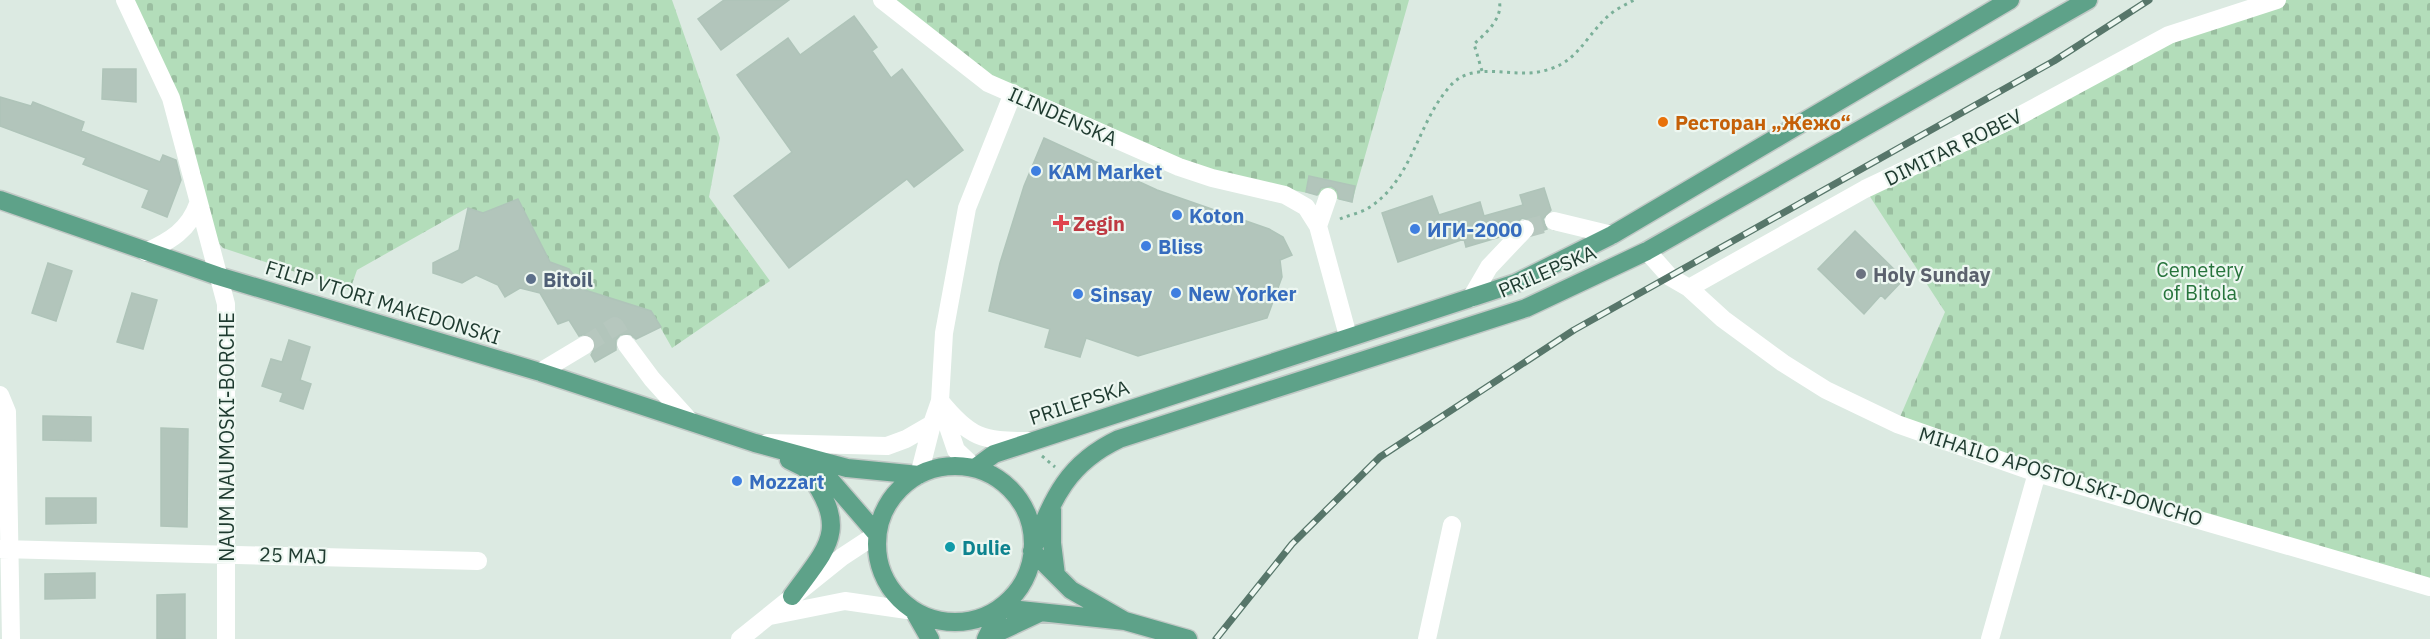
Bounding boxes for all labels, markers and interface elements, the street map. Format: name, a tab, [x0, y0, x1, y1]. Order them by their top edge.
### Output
street label: ILINDENSKA	[1004, 80, 1122, 152]
street label: DIMITAR ROBEV	[1880, 102, 2026, 192]
place label: Ресторан „Жежо“	[1675, 109, 1851, 136]
marker: Ресторан „Жежо“	[1656, 115, 1670, 129]
place label: KAM Market	[1048, 158, 1162, 185]
marker: KAM Market	[1029, 164, 1043, 178]
place label: Koton	[1189, 202, 1244, 229]
marker: Koton	[1170, 208, 1184, 222]
place label: Zegin	[1073, 210, 1125, 237]
marker: Zegin	[1054, 216, 1068, 230]
place label: ИГИ-2000	[1427, 216, 1522, 243]
marker: ИГИ-2000	[1408, 222, 1422, 236]
place label: Bliss	[1158, 233, 1203, 260]
street label: PRILEPSKA	[1494, 238, 1600, 304]
marker: Bliss	[1139, 239, 1153, 253]
street label: FILIP VTORI MAKEDONSKI	[262, 253, 504, 351]
park label: Cemetery of Bitola	[2156, 256, 2244, 306]
place label: Holy Sunday	[1873, 261, 1991, 288]
place label: Bitoil	[543, 266, 593, 293]
marker: Holy Sunday	[1854, 267, 1868, 281]
marker: Bitoil	[524, 272, 538, 286]
place label: New Yorker	[1188, 280, 1297, 307]
place label: Sinsay	[1090, 281, 1152, 308]
marker: New Yorker	[1169, 286, 1183, 300]
marker: Sinsay	[1071, 287, 1085, 301]
street label: NAUM NAUMOSKI-BORCHE	[213, 312, 240, 562]
street label: PRILEPSKA	[1025, 373, 1133, 431]
street label: MIHAILO APOSTOLSKI-DONCHO	[1916, 420, 2206, 532]
place label: Mozzart	[749, 468, 824, 495]
marker: Mozzart	[730, 474, 744, 488]
place label: Dulie	[962, 534, 1011, 561]
street label: 25 MAJ	[259, 540, 327, 570]
marker: Dulie	[943, 540, 957, 554]

